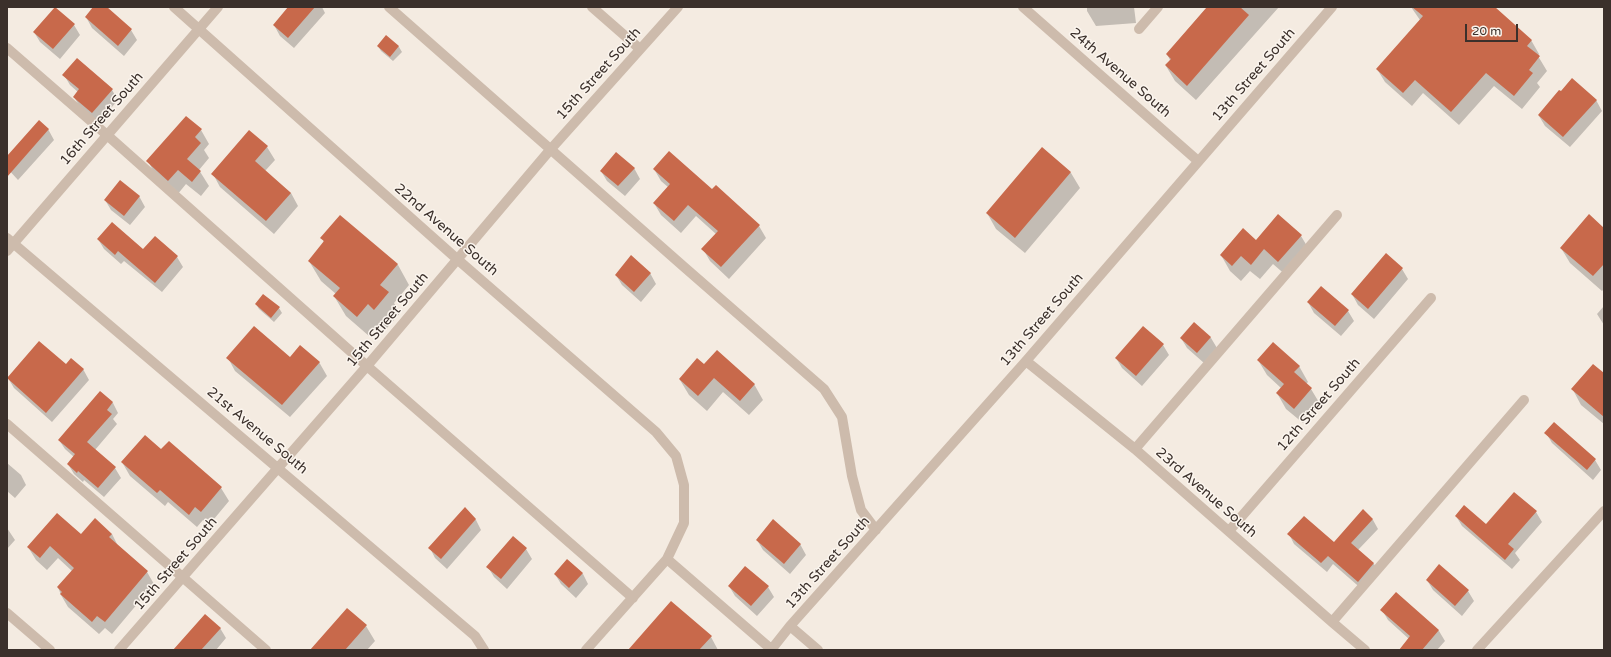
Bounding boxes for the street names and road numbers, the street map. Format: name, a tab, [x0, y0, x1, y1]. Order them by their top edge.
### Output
street label: 15th Street South	[553, 24, 645, 124]
street label: 24th Avenue South	[1066, 25, 1174, 121]
street label: 13th Street South	[1209, 25, 1299, 125]
street label: 16th Street South	[57, 69, 147, 169]
street label: 22nd Avenue South	[391, 180, 501, 280]
street label: 15th Street South	[344, 269, 432, 371]
street label: 13th Street South	[997, 270, 1087, 370]
street label: 12th Street South	[1274, 355, 1364, 455]
street label: 21st Avenue South	[203, 384, 311, 478]
street label: 23rd Avenue South	[1152, 445, 1260, 541]
street label: 13th Street South	[782, 513, 874, 613]
street label: 15th Street South	[131, 514, 221, 614]

